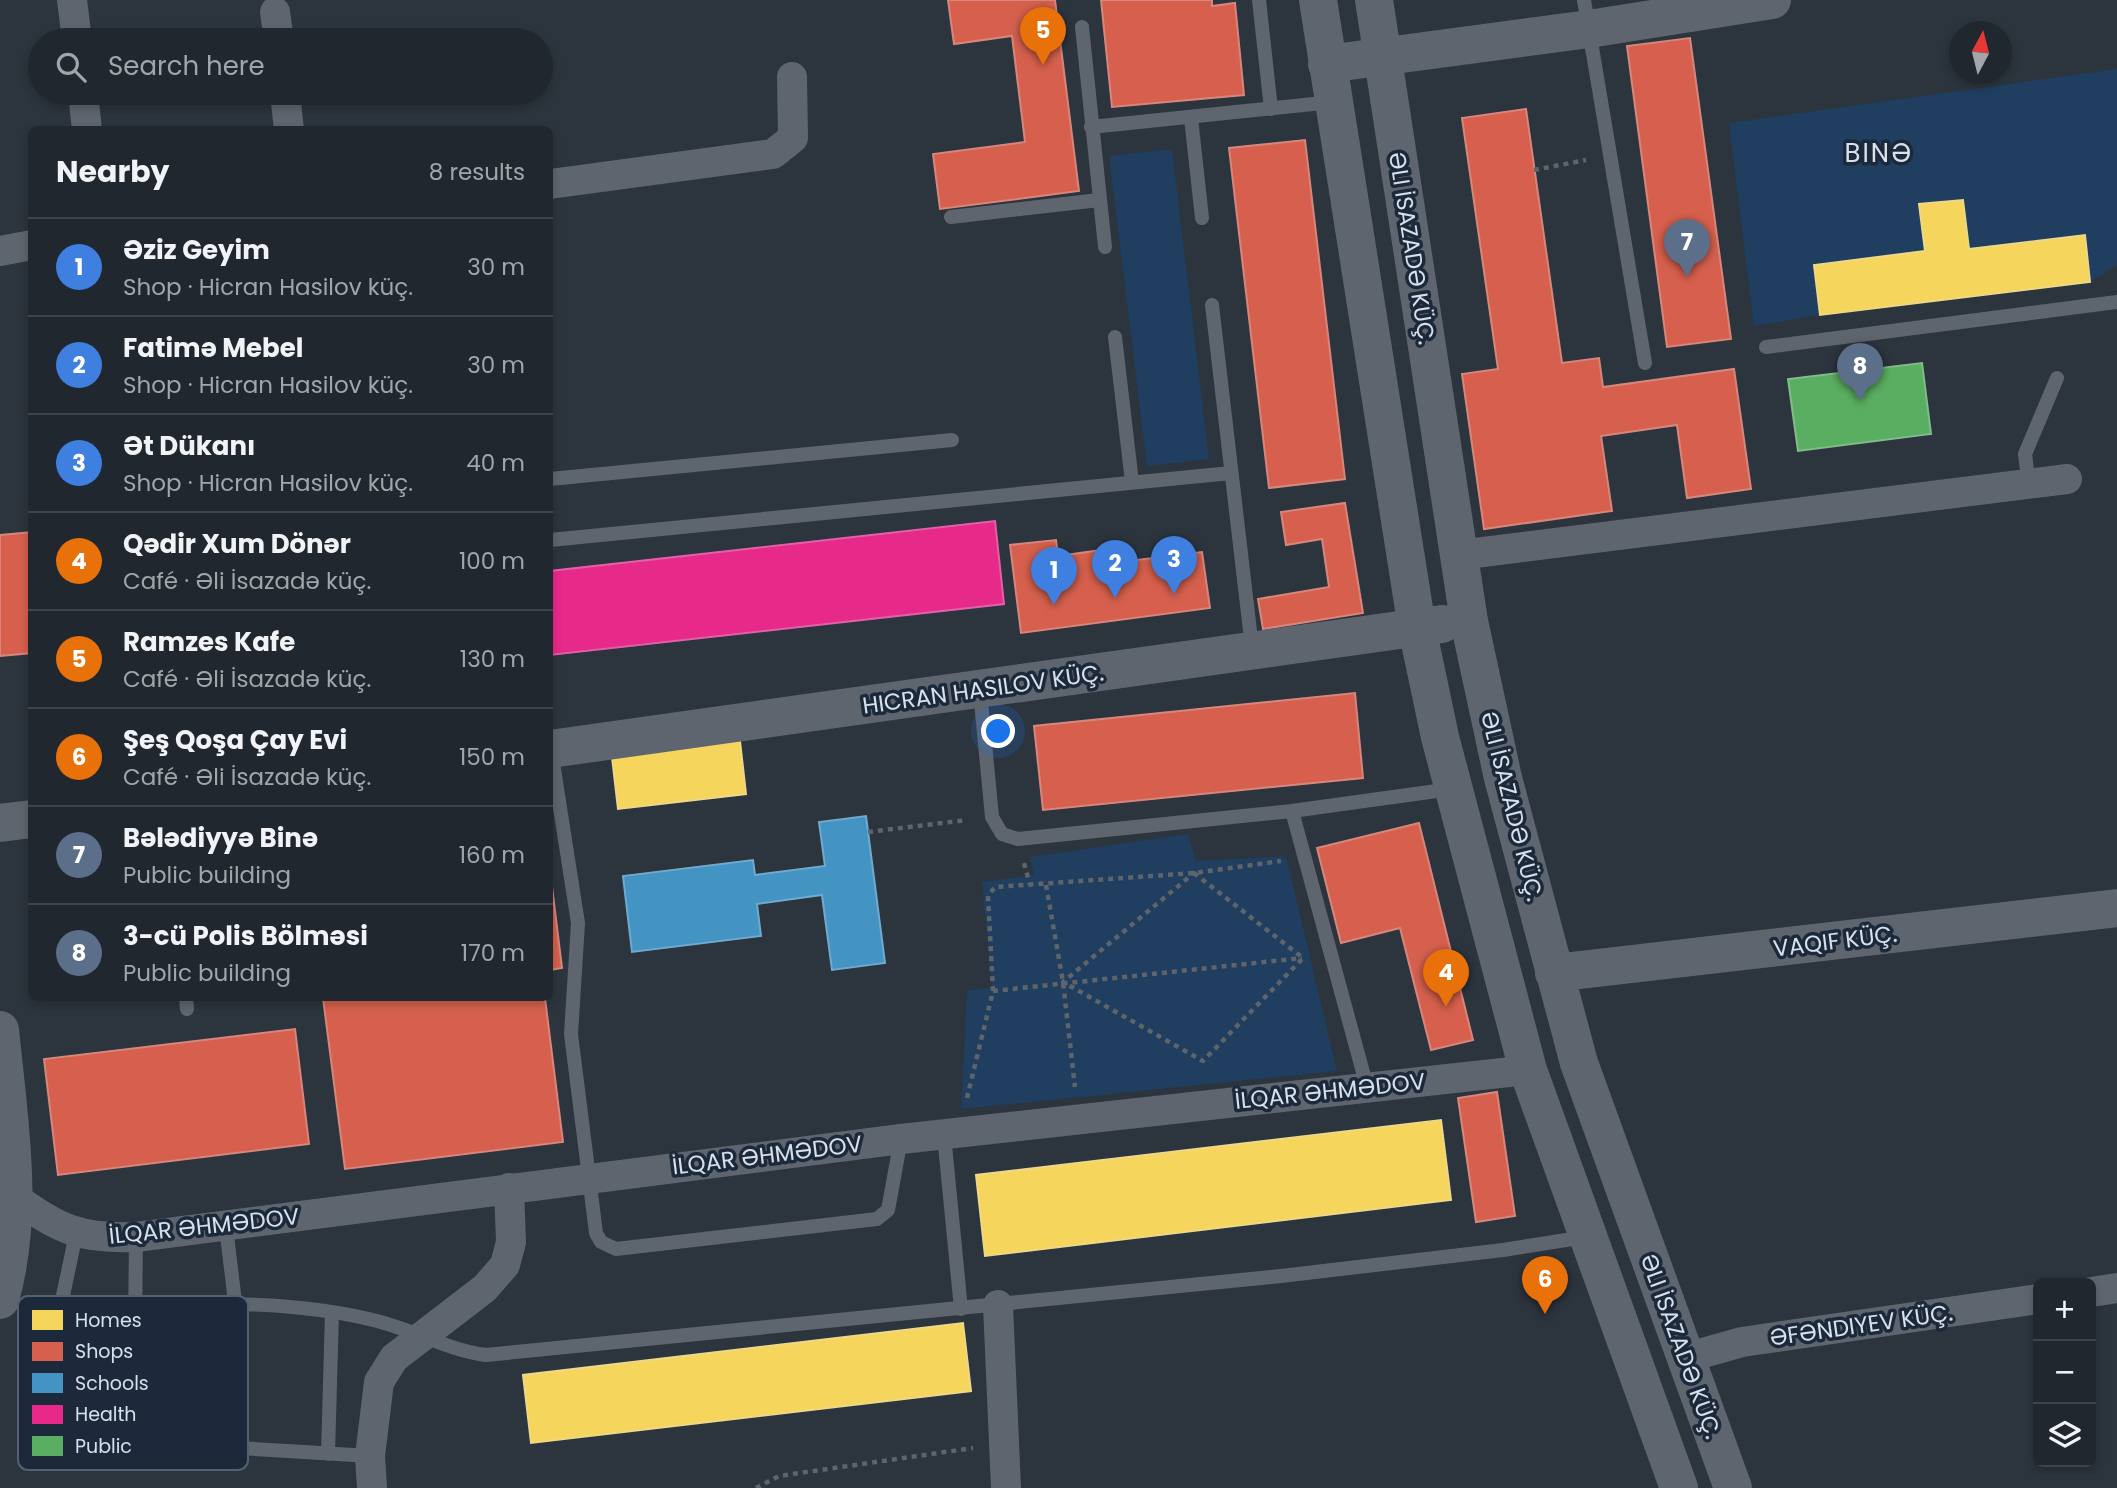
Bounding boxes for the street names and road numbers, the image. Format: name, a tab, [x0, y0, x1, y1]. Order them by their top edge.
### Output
street label: ƏLI İSAZADƏ KÜÇ.	[1381, 149, 1443, 347]
street label: HICRAN HASILOV KÜÇ.	[860, 656, 1106, 722]
street label: ƏLI İSAZADƏ KÜÇ.	[1473, 708, 1551, 904]
street label: VAQIF KÜÇ.	[1771, 918, 1899, 964]
street label: İLQAR ƏHMƏDOV	[1233, 1065, 1427, 1117]
street label: İLQAR ƏHMƏDOV	[670, 1127, 864, 1183]
street label: İLQAR ƏHMƏDOV	[107, 1200, 301, 1252]
street label: ƏLI İSAZADƏ KÜÇ.	[1633, 1249, 1729, 1443]
street label: ƏFƏNDIYEV KÜÇ.	[1767, 1296, 1955, 1354]

